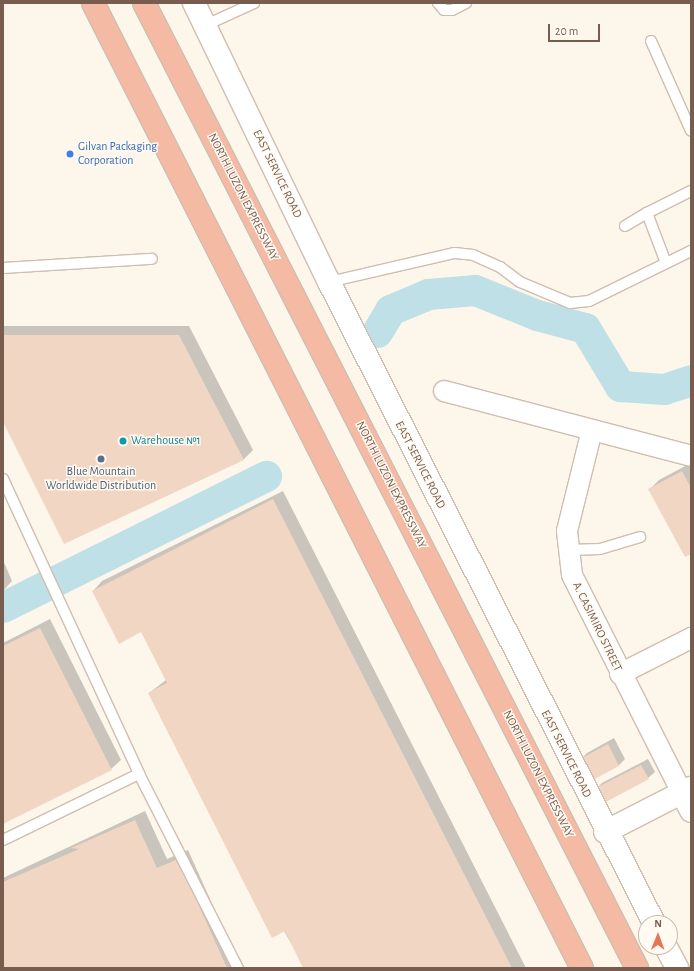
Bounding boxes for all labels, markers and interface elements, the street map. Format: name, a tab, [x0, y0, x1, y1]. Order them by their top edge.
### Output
scale bar	[550, 16, 602, 42]
text: 20 m	[555, 25, 578, 37]
street label: EAST SERVICE ROAD	[249, 128, 305, 220]
street label: NORTH LUZON EXPRESSWAY	[205, 131, 281, 263]
place label: Gilvan Packaging Corporation	[78, 140, 157, 168]
marker: Gilvan Packaging Corporation	[65, 149, 75, 159]
street label: NORTH LUZON EXPRESSWAY	[353, 419, 429, 551]
street label: EAST SERVICE ROAD	[392, 419, 448, 511]
place label: Warehouse №1	[131, 434, 201, 448]
marker: Warehouse №1	[118, 436, 128, 446]
marker: Blue Mountain Worldwide Distribution	[96, 454, 106, 464]
place label: Blue Mountain Worldwide Distribution	[46, 465, 156, 493]
street label: A. CASIMIRO STREET	[569, 580, 625, 674]
street label: NORTH LUZON EXPRESSWAY	[500, 708, 576, 840]
street label: EAST SERVICE ROAD	[538, 708, 594, 800]
north arrow	[638, 915, 678, 955]
text: N	[654, 918, 662, 929]

